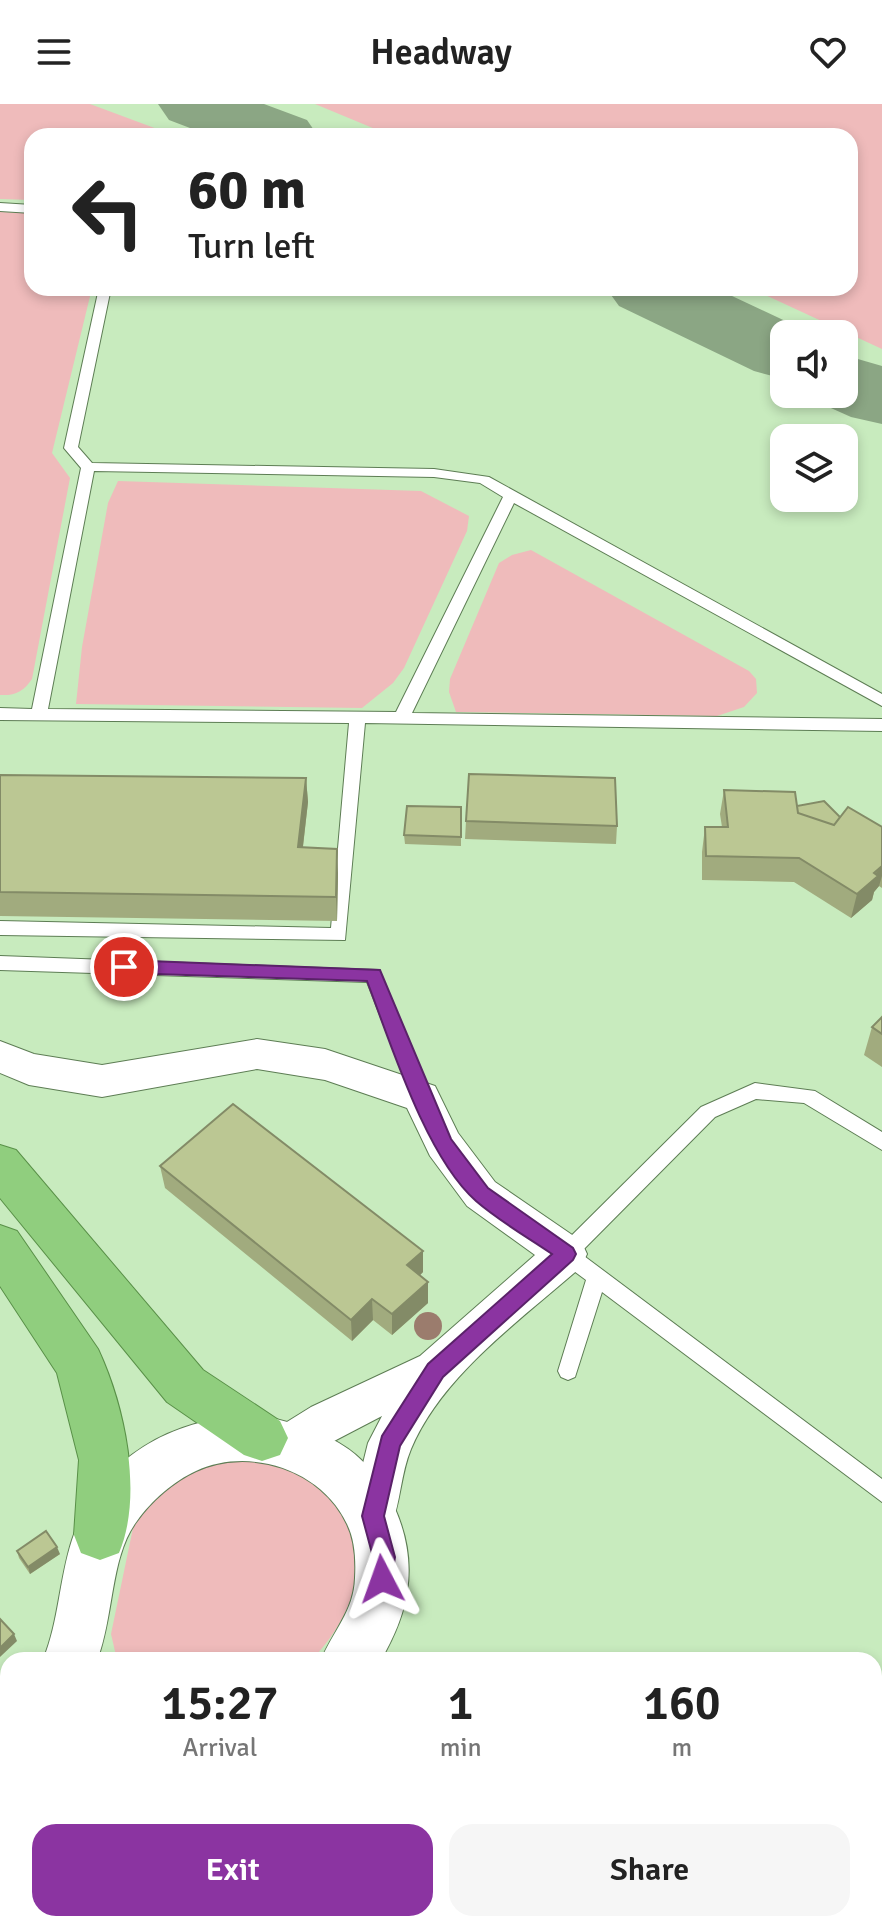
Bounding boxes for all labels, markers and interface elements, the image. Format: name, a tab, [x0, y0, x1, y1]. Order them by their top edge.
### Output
icon: menu	[32, 30, 76, 74]
text: Headway	[370, 30, 512, 75]
icon: heart	[806, 30, 850, 74]
text: 60 m	[188, 155, 306, 224]
icon: left	[56, 160, 160, 264]
text: Turn left	[188, 224, 315, 269]
map controls	[770, 320, 858, 512]
button: sound	[770, 320, 858, 408]
button: layers	[770, 424, 858, 512]
pin	[90, 933, 158, 1001]
icon: arrive	[102, 945, 146, 989]
position arrow	[340, 1537, 424, 1621]
text: 15:27	[161, 1674, 278, 1733]
text: 1	[448, 1674, 474, 1733]
text: 160	[643, 1674, 721, 1733]
text: Arrival	[182, 1732, 257, 1764]
text: min	[440, 1732, 482, 1764]
text: m	[671, 1732, 692, 1764]
button: Exit	[32, 1824, 433, 1916]
button: Share	[449, 1824, 850, 1916]

